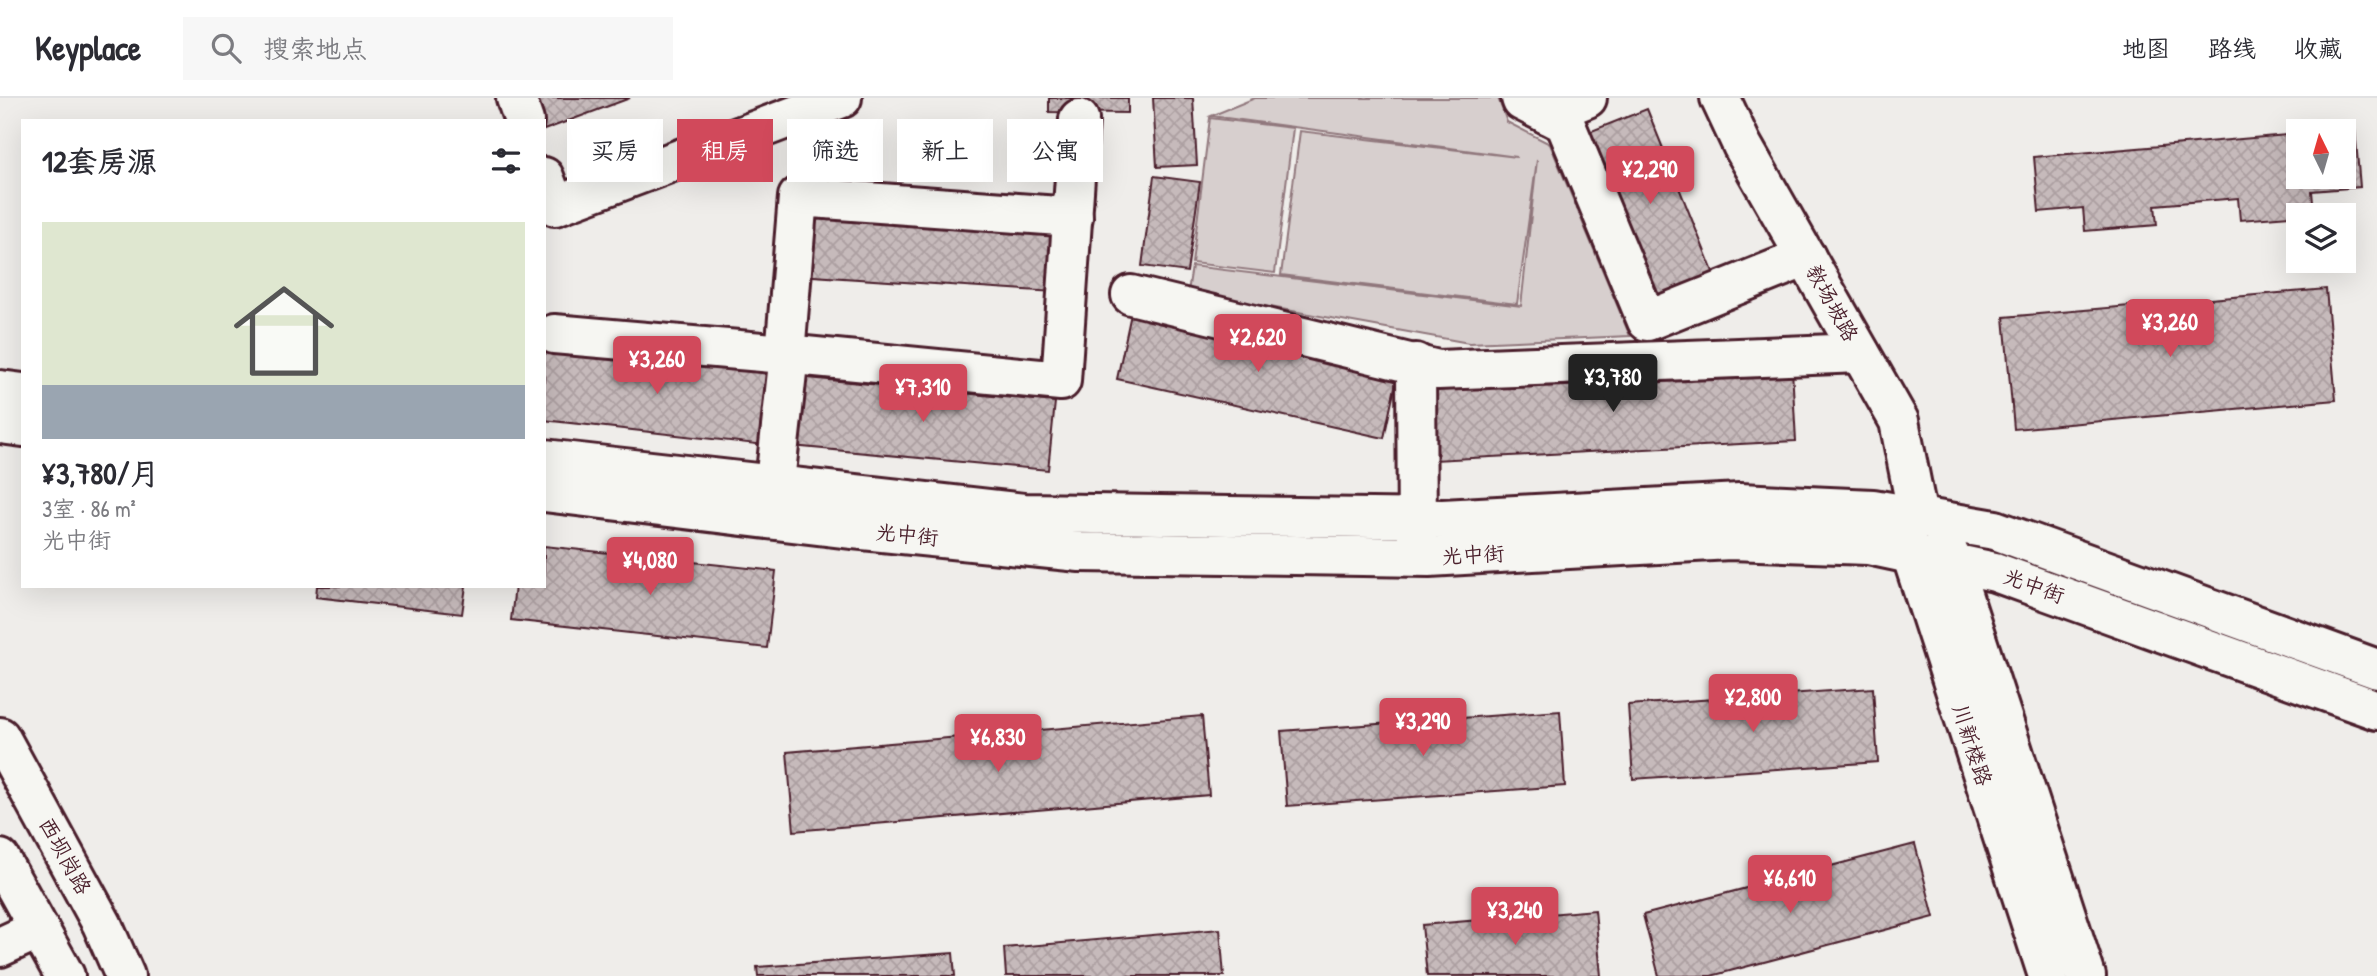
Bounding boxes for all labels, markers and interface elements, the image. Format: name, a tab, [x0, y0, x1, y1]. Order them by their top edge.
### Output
search box	[183, 17, 673, 80]
text: Keyplace	[35, 26, 141, 70]
icon: search	[207, 29, 245, 67]
text: 搜索地点	[263, 31, 367, 66]
text: 地图	[2122, 32, 2170, 64]
text: 路线	[2208, 32, 2256, 64]
text: 收藏	[2294, 32, 2342, 64]
chip: 买房	[567, 119, 663, 182]
chip: 租房	[677, 119, 773, 182]
chip: 筛选	[787, 119, 883, 182]
chip: 新上	[897, 119, 993, 182]
chip: 公寓	[1007, 119, 1103, 182]
north arrow	[2286, 119, 2356, 189]
map controls	[2286, 119, 2356, 273]
text: 12套房源	[42, 141, 157, 181]
icon: filters	[487, 142, 525, 180]
pin: ¥2,290	[1593, 146, 1707, 206]
text: ¥2,290	[1622, 153, 1678, 184]
button: layers	[2286, 203, 2356, 273]
street label: 教场坡路	[1799, 259, 1865, 347]
icon: home	[221, 268, 347, 394]
pin: ¥3,260	[2113, 300, 2227, 359]
text: ¥3,260	[2142, 306, 2198, 337]
pin: ¥2,620	[1201, 314, 1315, 374]
text: ¥2,620	[1230, 321, 1286, 352]
pin: ¥3,260	[600, 336, 714, 396]
text: ¥3,260	[629, 343, 685, 374]
pin: ¥3,780	[1556, 354, 1670, 414]
text: ¥3,780	[1584, 361, 1642, 392]
pin: ¥7,310	[866, 364, 980, 424]
text: ¥7,310	[895, 371, 951, 402]
text: ¥3,780/月	[42, 453, 159, 493]
text: 3室 · 86 m²	[42, 493, 136, 524]
street label: 光中街	[874, 517, 940, 552]
text: 光中街	[42, 524, 111, 555]
pin: ¥4,080	[593, 538, 707, 597]
street label: 光中街	[1441, 538, 1505, 571]
text: ¥4,080	[623, 544, 677, 575]
street label: 光中街	[2000, 561, 2069, 610]
pin: ¥2,800	[1696, 674, 1810, 734]
text: ¥2,800	[1725, 681, 1781, 712]
pin: ¥3,290	[1366, 698, 1480, 758]
street label: 川新楼路	[1946, 700, 1999, 789]
text: ¥3,290	[1395, 705, 1451, 736]
pin: ¥6,830	[941, 714, 1055, 774]
text: ¥6,830	[970, 721, 1026, 752]
street label: 西坝岗路	[32, 812, 98, 900]
pin: ¥6,610	[1733, 856, 1847, 915]
text: ¥6,610	[1764, 862, 1816, 893]
pin: ¥3,240	[1458, 888, 1572, 947]
text: ¥3,240	[1487, 894, 1543, 925]

